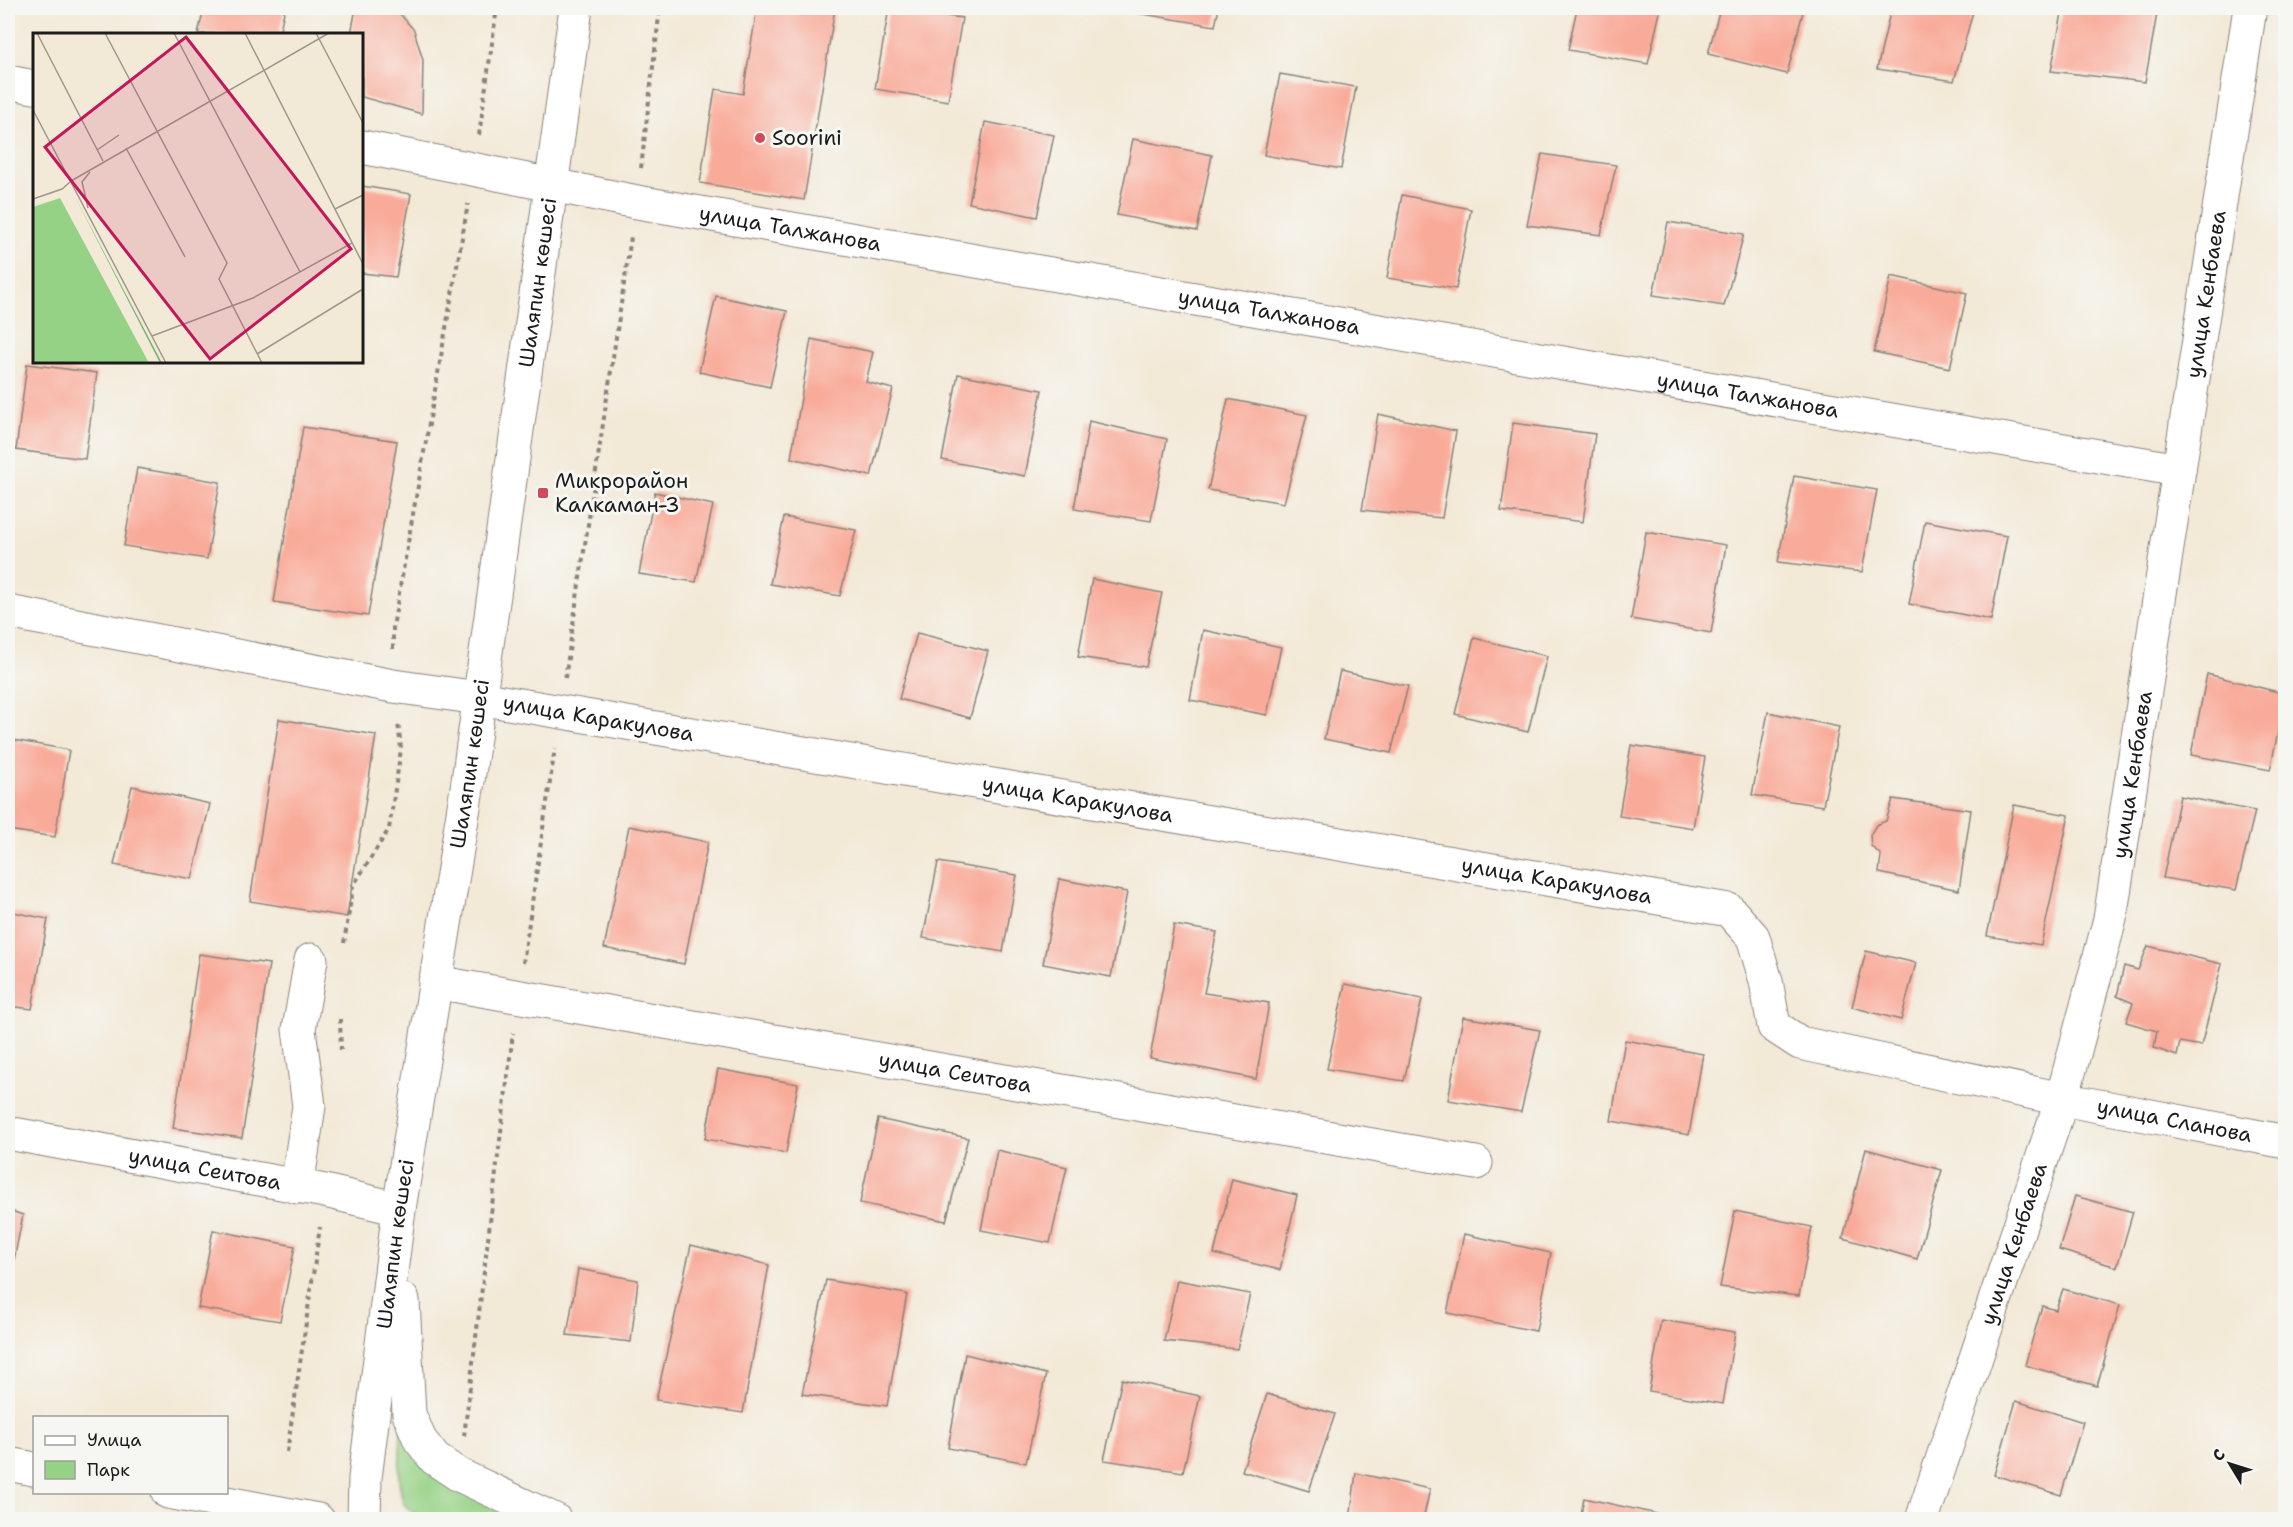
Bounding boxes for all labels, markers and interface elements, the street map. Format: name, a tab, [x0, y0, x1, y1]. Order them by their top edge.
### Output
inset map	[33, 33, 363, 363]
place label: Soorini	[772, 124, 842, 152]
marker: Soorini	[753, 131, 767, 145]
street label: Шаляпин көшесі	[512, 196, 563, 369]
street label: улица Талжанова	[697, 199, 883, 258]
street label: улица Кенбаева	[2179, 209, 2233, 380]
street label: улица Талжанова	[1176, 282, 1362, 341]
street label: улица Талжанова	[1655, 366, 1841, 425]
place label: Микрорайон Калкаман-3	[555, 467, 688, 519]
marker: Микрорайон Калкаман-3	[536, 486, 550, 500]
street label: Шаляпин көшесі	[443, 677, 496, 851]
street label: улица Каракулова	[501, 688, 696, 748]
street label: улица Кенбаева	[2105, 689, 2159, 860]
street label: улица Каракулова	[980, 770, 1175, 829]
street label: улица Каракулова	[1459, 851, 1654, 911]
street label: улица Сеитова	[877, 1045, 1034, 1099]
street label: улица Сланова	[2095, 1092, 2254, 1149]
street label: улица Сеитова	[126, 1141, 283, 1197]
street label: Шаляпин көшесі	[370, 1157, 421, 1331]
street label: улица Кенбаева	[1974, 1159, 2054, 1329]
legend	[33, 1416, 228, 1494]
text: Улица	[87, 1428, 141, 1452]
north arrow	[2200, 1434, 2260, 1494]
text: С	[2207, 1445, 2230, 1465]
text: Парк	[87, 1458, 130, 1482]

